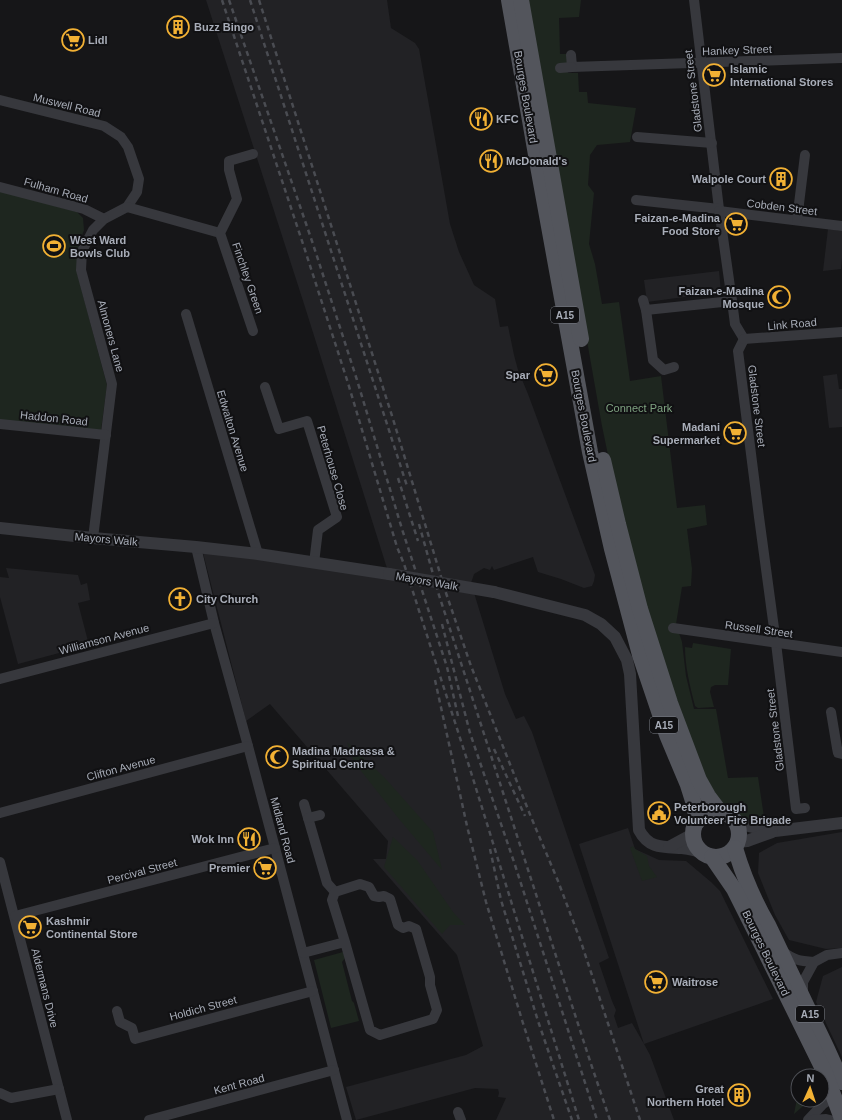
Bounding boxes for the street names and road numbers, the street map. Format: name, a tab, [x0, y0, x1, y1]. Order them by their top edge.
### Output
street label: Hankey Street	[702, 43, 772, 57]
street label: Gladstone Street	[682, 49, 704, 133]
street label: Bourges Boulevard	[512, 50, 540, 144]
street label: Muswell Road	[32, 91, 102, 119]
street label: Fulham Road	[23, 175, 89, 205]
street label: Cobden Street	[746, 197, 818, 217]
street label: Finchley Green	[230, 241, 266, 315]
street label: Almoners Lane	[96, 299, 126, 373]
road number: A15	[551, 307, 579, 323]
street label: Link Road	[767, 316, 817, 332]
street label: Gladstone Street	[746, 364, 768, 448]
street label: Bourges Boulevard	[569, 369, 599, 463]
street label: Edwalton Avenue	[215, 389, 251, 473]
street label: Haddon Road	[20, 408, 88, 428]
street label: Peterhouse Close	[315, 424, 351, 512]
street label: Mayors Walk	[74, 530, 138, 548]
street label: Mayors Walk	[395, 570, 460, 592]
street label: Russell Street	[724, 618, 794, 640]
street label: Williamson Avenue	[58, 621, 150, 657]
street label: Gladstone Street	[764, 688, 786, 772]
road number: A15	[650, 717, 678, 733]
street label: Clifton Avenue	[85, 753, 157, 783]
street label: Midland Road	[268, 796, 298, 864]
street label: Percival Street	[106, 856, 178, 886]
street label: Bourges Boulevard	[740, 908, 792, 998]
street label: Aldermans Drive	[29, 947, 61, 1029]
street label: Holdich Street	[168, 993, 238, 1023]
road number: A15	[796, 1006, 824, 1022]
street label: Kent Road	[212, 1071, 266, 1097]

